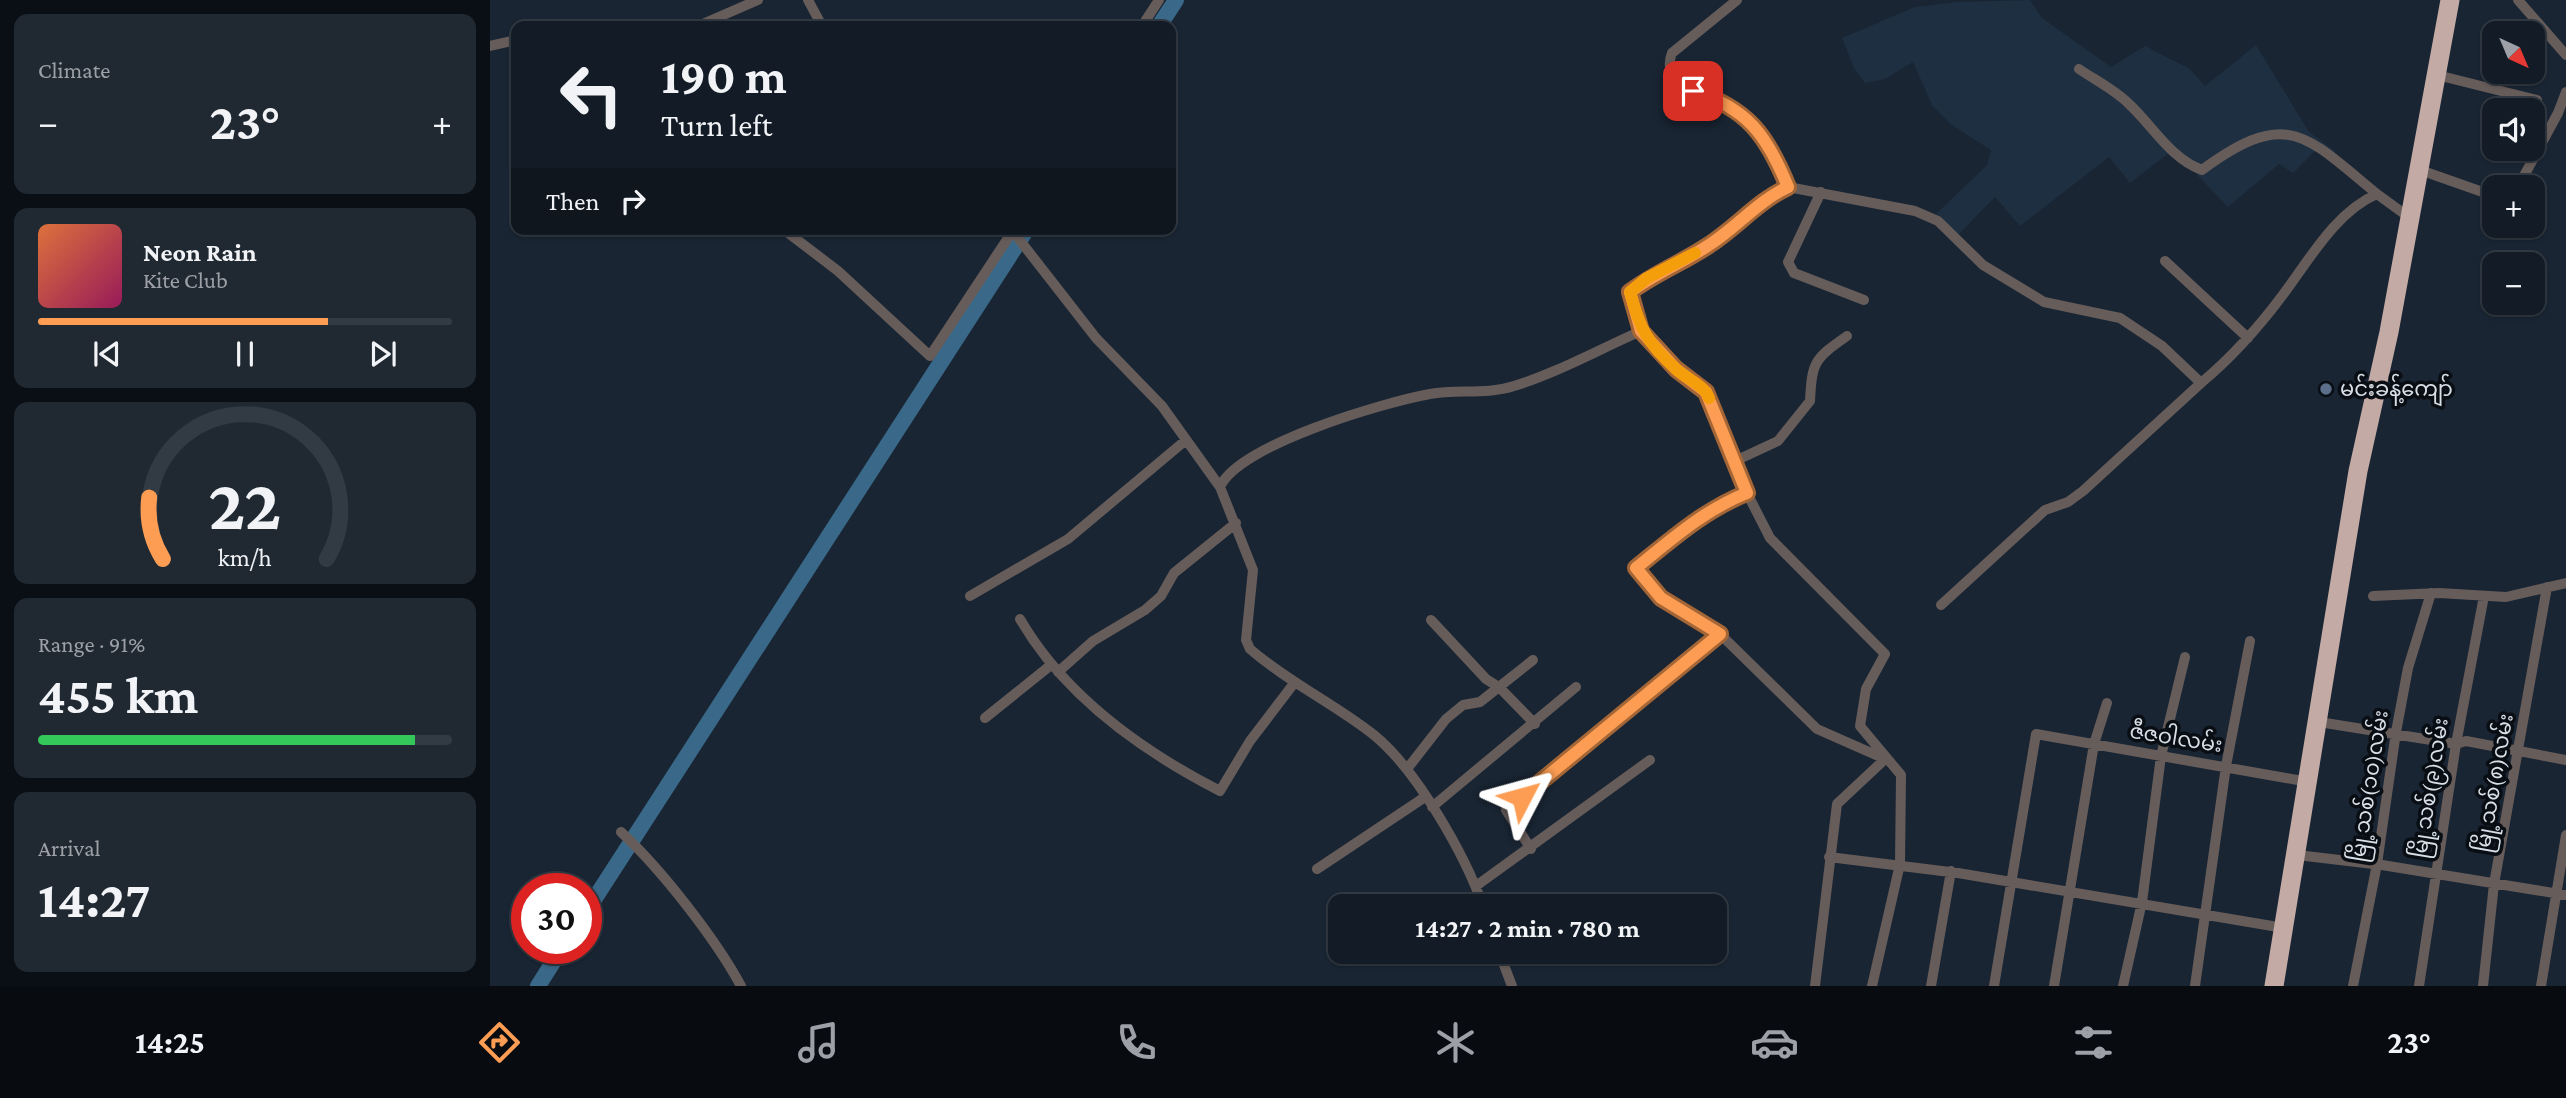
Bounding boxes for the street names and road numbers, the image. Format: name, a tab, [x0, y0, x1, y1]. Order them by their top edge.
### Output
street label: မြို့သစ်(၁၀)လမ်း	[2341, 708, 2398, 864]
street label: မြို့သစ်(၈)လမ်း	[2466, 711, 2523, 855]
street label: ဇီဇဝါလမ်း	[2128, 715, 2225, 757]
street label: မြို့သစ်(၉)လမ်း	[2403, 716, 2458, 861]

